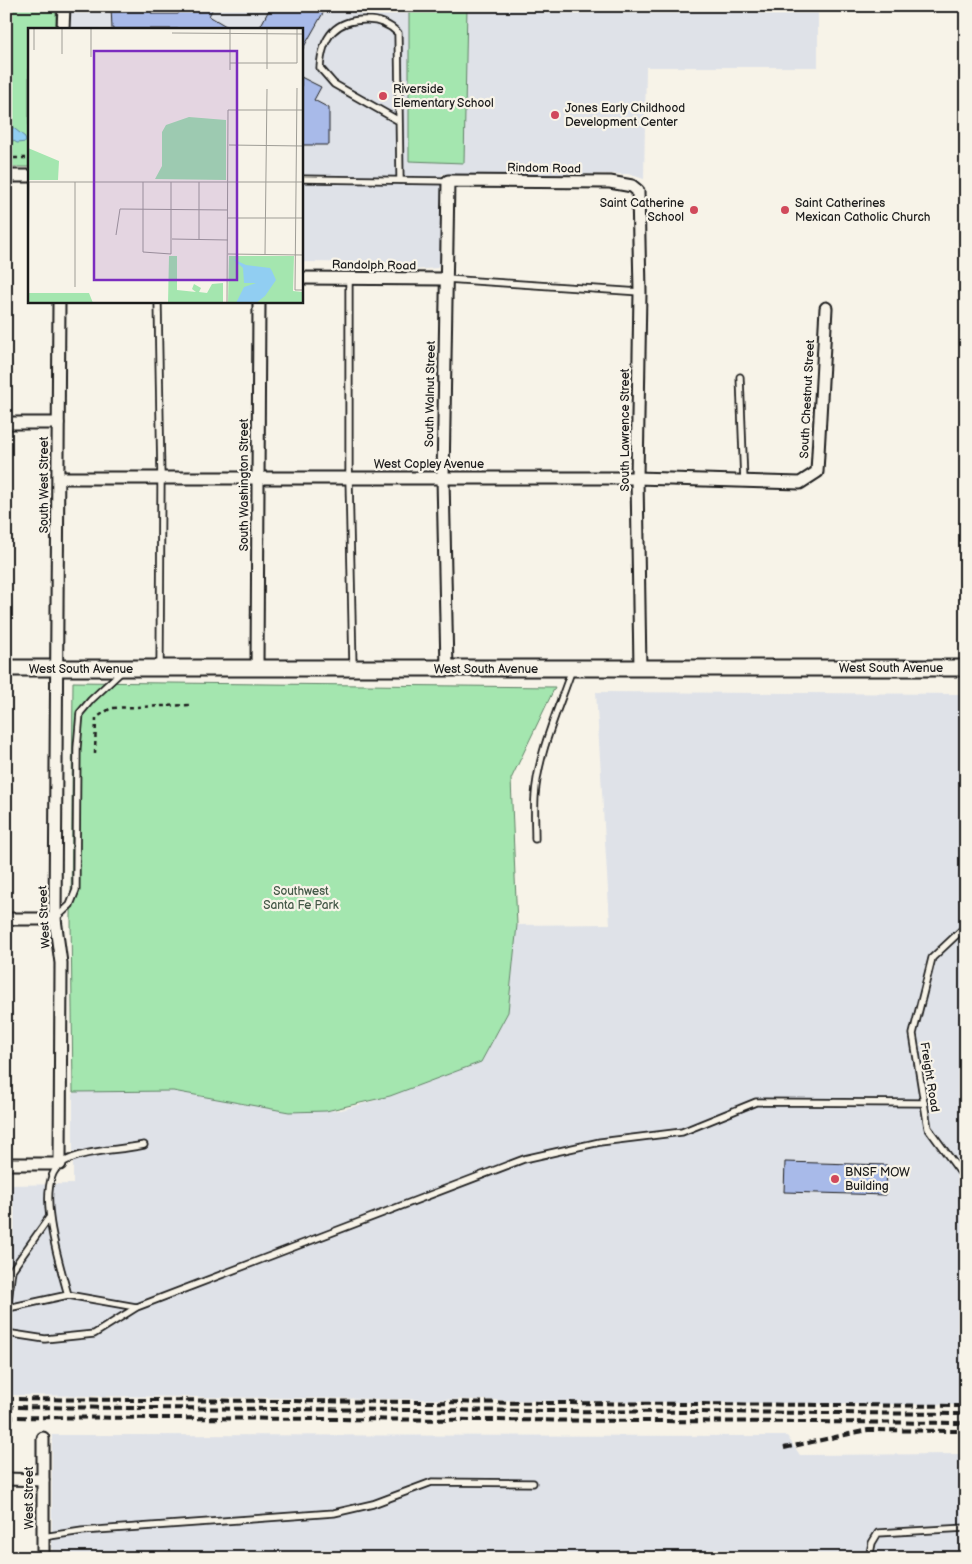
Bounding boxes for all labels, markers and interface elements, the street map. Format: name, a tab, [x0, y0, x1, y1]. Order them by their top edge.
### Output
inset map	[28, 28, 302, 302]
place label: Riverside Elementary School	[393, 82, 494, 111]
marker: Riverside Elementary School	[377, 90, 389, 102]
place label: Jones Early Childhood Development Center	[565, 101, 685, 130]
marker: Jones Early Childhood Development Center	[549, 109, 561, 121]
street label: Rindom Road	[507, 160, 581, 177]
place label: Saint Catherine School	[600, 196, 684, 225]
place label: Saint Catherines Mexican Catholic Church	[795, 196, 931, 225]
marker: Saint Catherine School	[688, 204, 700, 216]
marker: Saint Catherines Mexican Catholic Church	[779, 204, 791, 216]
street label: Randolph Road	[332, 257, 416, 274]
street label: South Chestnut Street	[797, 339, 818, 459]
street label: South Walnut Street	[422, 340, 439, 447]
street label: South Lawrence Street	[618, 368, 633, 492]
street label: South Washington Street	[237, 418, 252, 551]
street label: South West Street	[37, 436, 52, 533]
street label: West Copley Avenue	[374, 457, 484, 472]
street label: West South Avenue	[839, 661, 943, 676]
street label: West South Avenue	[29, 662, 133, 677]
street label: West South Avenue	[434, 662, 538, 677]
park label: Southwest Santa Fe Park	[263, 884, 339, 913]
street label: West Street	[35, 885, 54, 949]
street label: Freight Road	[917, 1041, 942, 1113]
place label: BNSF MOW Building	[845, 1165, 910, 1194]
marker: BNSF MOW Building	[829, 1173, 841, 1185]
street label: West Street	[22, 1466, 37, 1529]

